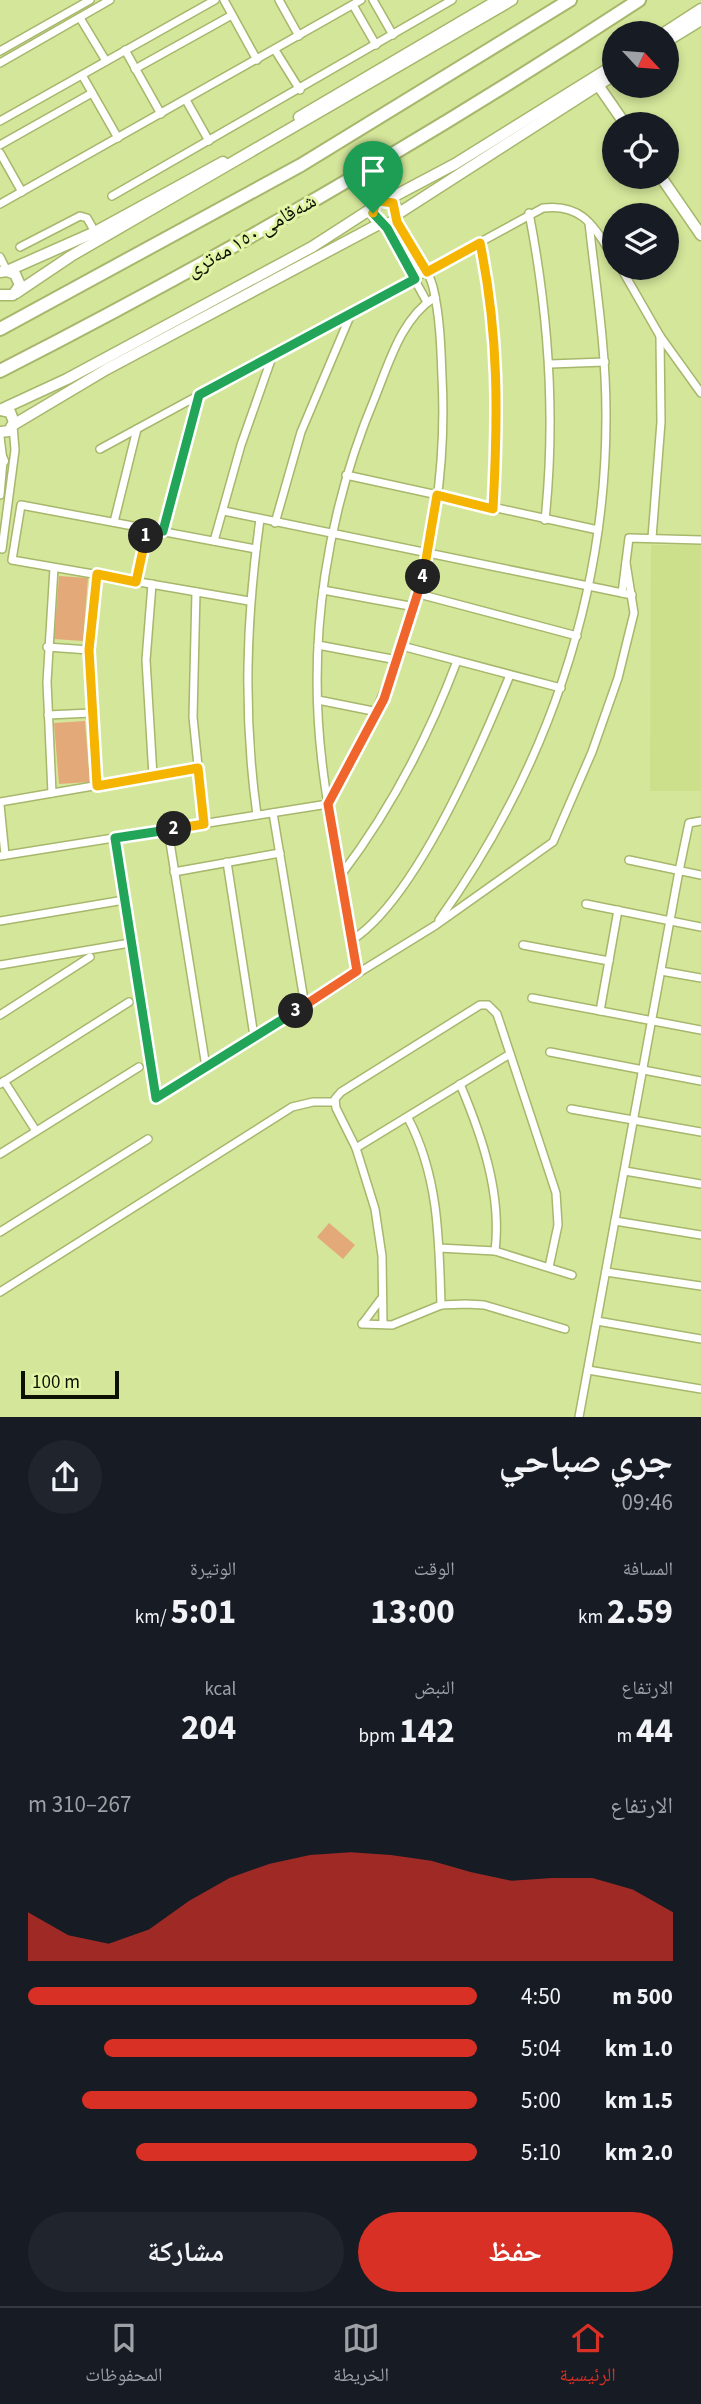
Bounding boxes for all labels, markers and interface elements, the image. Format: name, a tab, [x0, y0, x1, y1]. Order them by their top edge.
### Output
north arrow	[602, 21, 679, 98]
map controls	[602, 21, 679, 280]
button: locate	[602, 112, 679, 189]
pin	[343, 141, 403, 213]
icon: arrive	[354, 152, 392, 190]
street label: شەقامی ١٥٠ مەتری	[180, 186, 322, 284]
button: layers	[602, 203, 679, 280]
pin: 1	[128, 518, 164, 554]
text: 1	[140, 522, 151, 549]
pin: 4	[406, 560, 440, 594]
text: 4	[417, 563, 428, 590]
pin: 2	[156, 812, 192, 846]
text: 2	[168, 815, 179, 842]
pin: 3	[278, 993, 314, 1028]
text: 3	[290, 997, 301, 1024]
scale bar	[21, 1368, 119, 1400]
text: 100 m	[32, 1369, 80, 1396]
text: جري صباحي	[498, 1433, 673, 1487]
button: share	[28, 1440, 102, 1514]
text: 09:46	[622, 1486, 673, 1519]
text: الوتيرة	[190, 1556, 236, 1583]
text: الوقت	[414, 1556, 455, 1583]
text: المسافة	[623, 1556, 673, 1583]
text: 5:01	[170, 1587, 236, 1637]
text: 13:00	[370, 1587, 455, 1637]
text: 2.59	[607, 1587, 673, 1637]
text: /km	[135, 1604, 170, 1631]
text: km	[578, 1604, 607, 1631]
text: النبض	[414, 1675, 455, 1702]
text: الارتفاع	[621, 1675, 673, 1702]
text: kcal	[204, 1676, 236, 1703]
text: 204	[181, 1703, 236, 1753]
text: 142	[399, 1706, 455, 1756]
text: 44	[636, 1706, 673, 1756]
text: bpm	[359, 1723, 399, 1750]
text: m	[616, 1723, 636, 1750]
text: 267–310 m	[28, 1788, 131, 1821]
text: الارتفاع	[610, 1789, 673, 1822]
text: 4:50	[521, 1980, 561, 2013]
text: 500 m	[612, 1980, 673, 2013]
text: 5:04	[521, 2032, 561, 2065]
text: 1.0 km	[605, 2032, 673, 2065]
text: 5:00	[521, 2084, 561, 2117]
text: 1.5 km	[605, 2084, 673, 2117]
text: 5:10	[521, 2136, 561, 2169]
text: 2.0 km	[605, 2136, 673, 2169]
button: مشاركة	[28, 2212, 344, 2292]
button: حفظ	[358, 2212, 673, 2292]
tab: المحفوظات	[85, 2319, 163, 2393]
tab: الخريطة	[333, 2319, 389, 2393]
tab: الرئيسية	[559, 2319, 616, 2393]

